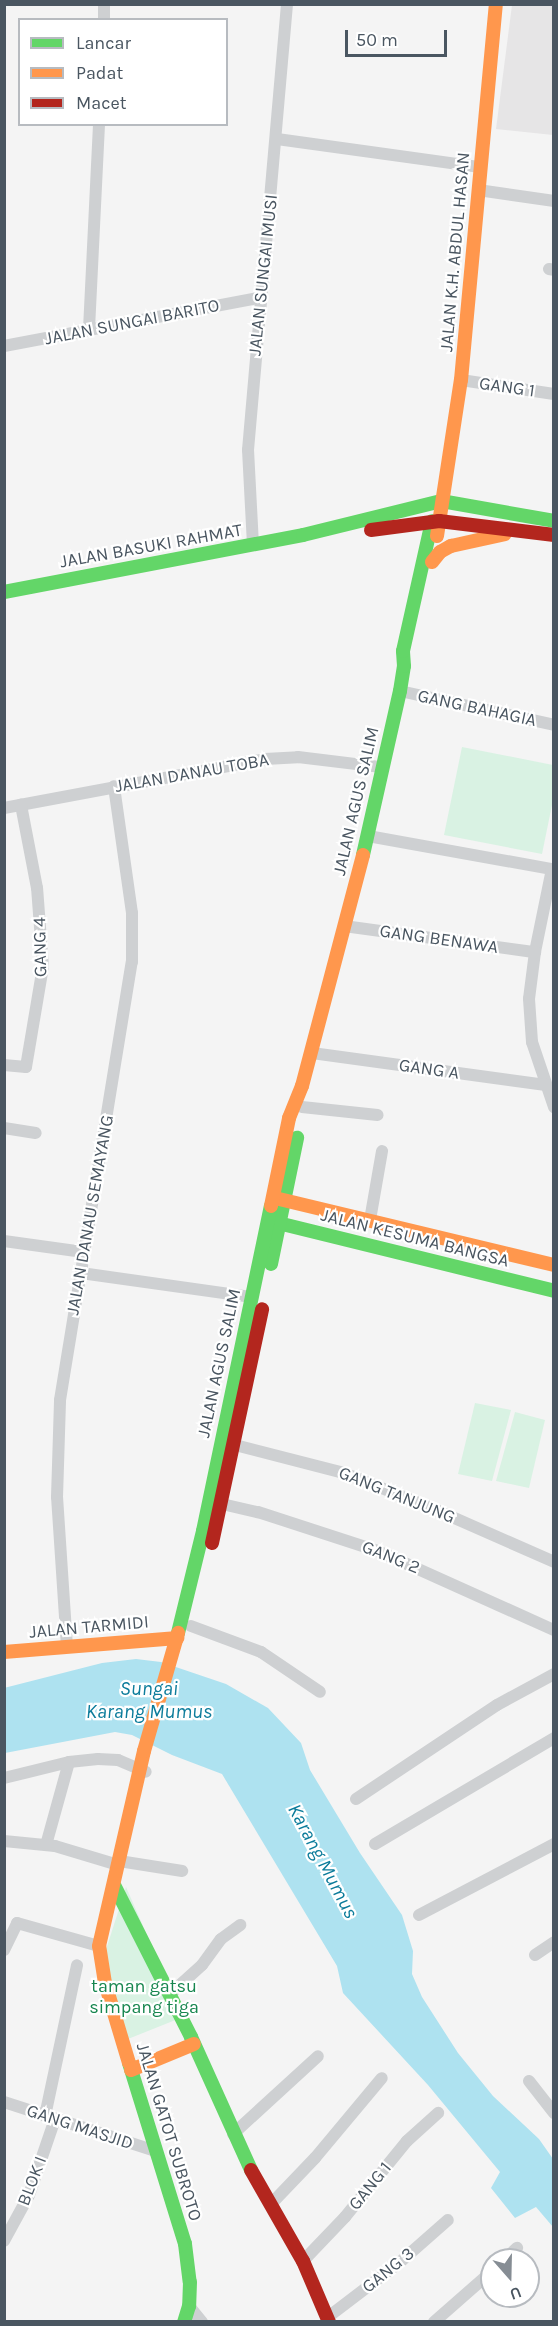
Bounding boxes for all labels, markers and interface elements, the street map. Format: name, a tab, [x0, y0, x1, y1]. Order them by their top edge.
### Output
legend	[18, 18, 228, 126]
scale bar	[348, 18, 450, 56]
text: 50 m	[356, 29, 398, 51]
text: Lancar	[76, 32, 131, 54]
text: Padat	[76, 62, 123, 84]
text: Macet	[76, 92, 126, 114]
street label: JALAN K.H. ABDUL HASAN	[436, 151, 474, 353]
street label: JALAN SUNGAI MUSI	[244, 193, 282, 357]
street label: JALAN SUNGAI BARITO	[43, 294, 221, 350]
street label: GANG 1	[478, 372, 536, 402]
street label: JALAN BASUKI RAHMAT	[58, 519, 244, 573]
street label: GANG BAHAGIA	[416, 685, 538, 731]
street label: JALAN AGUS SALIM	[328, 725, 384, 877]
street label: JALAN DANAU TOBA	[113, 749, 271, 797]
street label: GANG 4	[29, 917, 51, 977]
street label: GANG BENAWA	[378, 920, 500, 958]
street label: GANG A	[398, 1054, 460, 1084]
street label: JALAN DANAU SEMAYANG	[62, 1113, 118, 1317]
street label: JALAN KESUMA BANGSA	[319, 1204, 511, 1272]
street label: JALAN AGUS SALIM	[193, 1287, 245, 1439]
street label: GANG TANJUNG	[335, 1462, 459, 1528]
street label: GANG 2	[359, 1536, 423, 1578]
street label: JALAN TARMIDI	[28, 1611, 150, 1643]
water label: Sungai Karang Mumus	[86, 1676, 212, 1723]
water label: Karang Mumus	[283, 1799, 363, 1923]
park label: taman gatsu simpang tiga	[89, 1976, 199, 2018]
street label: JALAN GATOT SUBROTO	[132, 2040, 206, 2224]
street label: GANG MASJID	[24, 2100, 136, 2154]
street label: BLOK I	[13, 2153, 51, 2209]
street label: GANG 1	[344, 2157, 396, 2215]
street label: GANG 3	[358, 2242, 418, 2298]
north arrow	[480, 2248, 540, 2308]
text: U	[507, 2283, 524, 2304]

